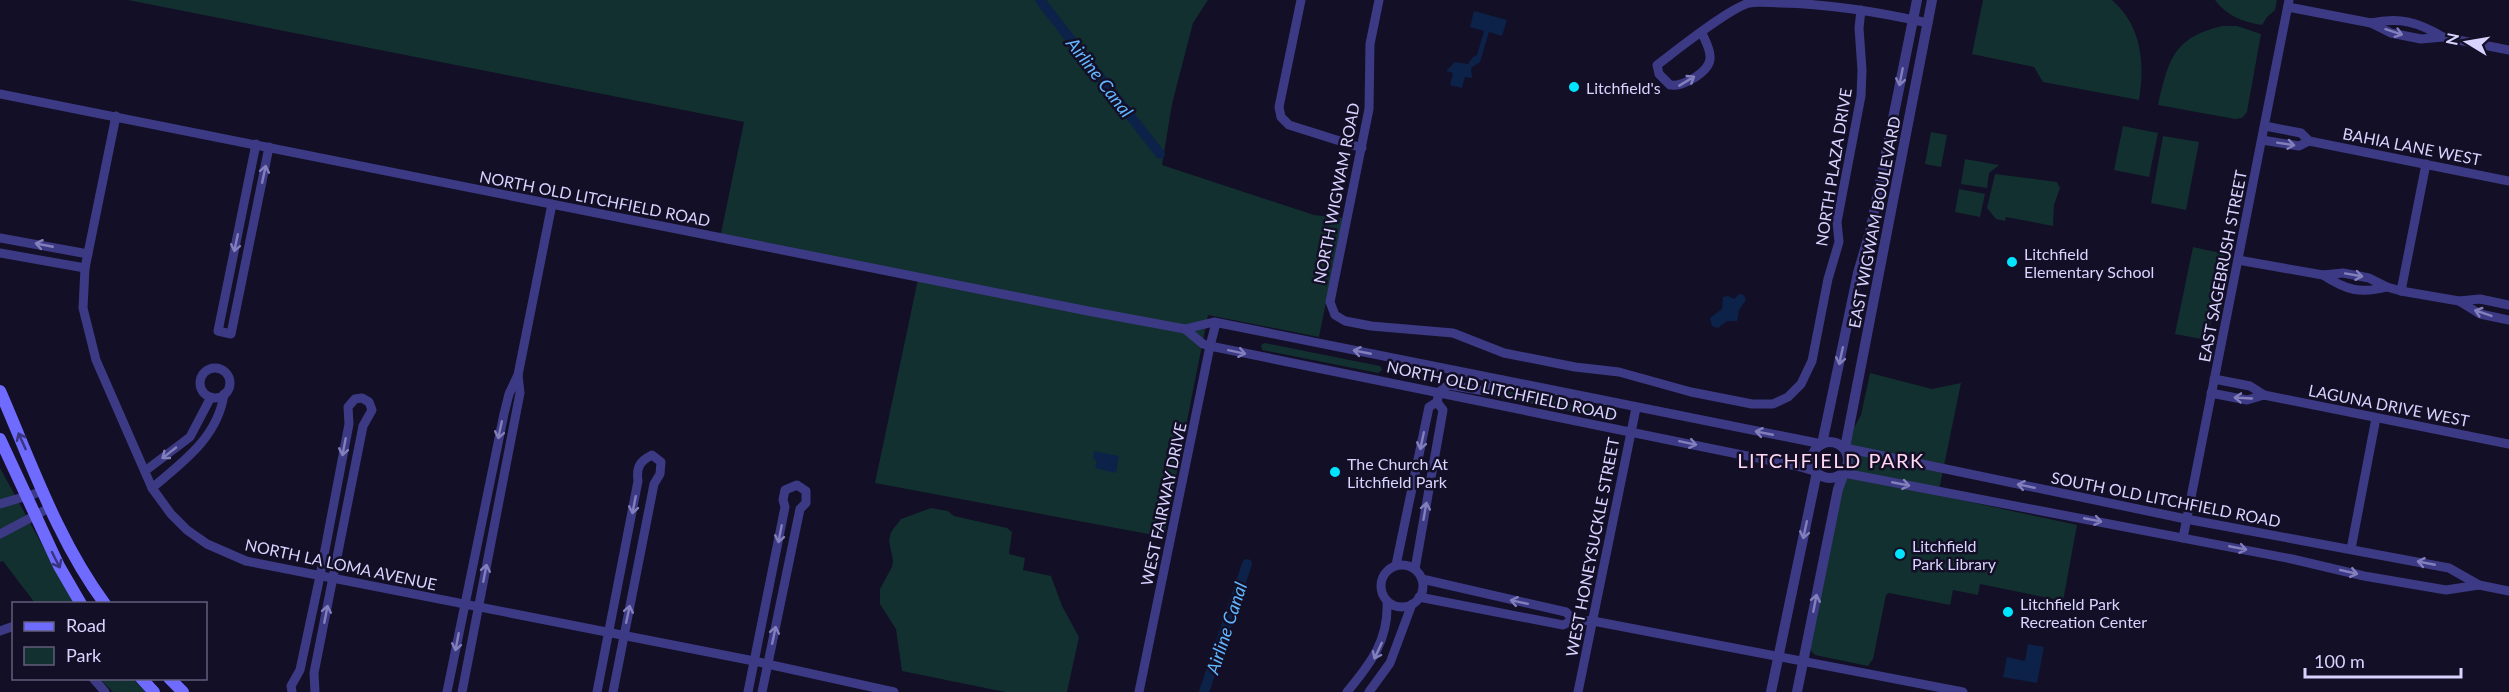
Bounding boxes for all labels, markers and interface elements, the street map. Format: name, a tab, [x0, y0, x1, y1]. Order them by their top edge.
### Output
north arrow	[2437, 12, 2497, 72]
one-way arrow	[2384, 27, 2403, 38]
text: N	[2441, 31, 2462, 47]
water label: Airline Canal	[1061, 32, 1138, 121]
one-way arrow	[1895, 66, 1906, 86]
one-way arrow	[1678, 74, 1695, 86]
place label: Litchfield's	[1586, 78, 1661, 97]
marker: Litchfield's	[1567, 80, 1581, 94]
street label: NORTH PLAZA DRIVE	[1811, 87, 1855, 247]
street label: NORTH WIGWAM ROAD	[1309, 101, 1363, 285]
street label: EAST WIGWAM BOULEVARD	[1844, 115, 1904, 329]
street label: BAHIA LANE WEST	[2341, 123, 2483, 169]
one-way arrow	[2276, 139, 2295, 150]
one-way arrow	[259, 165, 270, 184]
street label: NORTH OLD LITCHFIELD ROAD	[478, 166, 712, 230]
street label: EAST SAGEBRUSH STREET	[2194, 168, 2250, 363]
one-way arrow	[230, 232, 241, 252]
one-way arrow	[35, 239, 54, 250]
place label: Litchfield Elementary School	[2024, 244, 2154, 281]
marker: Litchfield Elementary School	[2005, 255, 2019, 269]
one-way arrow	[2343, 270, 2363, 281]
one-way arrow	[2474, 307, 2493, 318]
one-way arrow	[1228, 346, 1247, 358]
one-way arrow	[1352, 346, 1372, 357]
one-way arrow	[1834, 346, 1846, 365]
street label: NORTH OLD LITCHFIELD ROAD	[1385, 356, 1619, 424]
street label: LAGUNA DRIVE WEST	[2307, 380, 2472, 430]
one-way arrow	[2234, 392, 2254, 403]
one-way arrow	[494, 420, 505, 439]
street label: WEST FAIRWAY DRIVE	[1136, 421, 1190, 587]
one-way arrow	[1755, 427, 1774, 438]
one-way arrow	[1416, 431, 1427, 450]
one-way arrow	[16, 433, 27, 451]
street label: WEST HONEYSUCKLE STREET	[1561, 435, 1623, 658]
one-way arrow	[338, 437, 349, 457]
one-way arrow	[1678, 438, 1697, 450]
one-way arrow	[161, 447, 177, 459]
district label: LITCHFIELD PARK	[1737, 448, 1925, 472]
place label: The Church At Litchfield Park	[1347, 454, 1448, 491]
marker: The Church At Litchfield Park	[1328, 465, 1342, 479]
street label: SOUTH OLD LITCHFIELD ROAD	[2050, 467, 2282, 531]
one-way arrow	[1891, 479, 1910, 490]
one-way arrow	[2017, 480, 2036, 491]
one-way arrow	[628, 495, 639, 515]
one-way arrow	[1420, 502, 1431, 522]
one-way arrow	[2082, 515, 2102, 526]
one-way arrow	[1798, 520, 1810, 539]
one-way arrow	[774, 523, 785, 543]
street label: NORTH LA LOMA AVENUE	[243, 534, 439, 594]
place label: Litchfield Park Library	[1912, 536, 1997, 573]
one-way arrow	[2227, 543, 2247, 554]
marker: Litchfield Park Library	[1893, 547, 1907, 561]
one-way arrow	[50, 551, 62, 568]
one-way arrow	[2416, 557, 2436, 568]
one-way arrow	[480, 564, 491, 583]
one-way arrow	[2340, 567, 2359, 579]
water label: Airline Canal	[1201, 579, 1251, 678]
one-way arrow	[1810, 594, 1821, 613]
place label: Litchfield Park Recreation Center	[2020, 594, 2147, 631]
one-way arrow	[1510, 595, 1529, 607]
legend	[12, 602, 207, 680]
one-way arrow	[321, 605, 332, 624]
one-way arrow	[623, 605, 634, 624]
marker: Litchfield Park Recreation Center	[2001, 605, 2015, 619]
text: Road	[66, 614, 106, 636]
one-way arrow	[769, 625, 780, 645]
one-way arrow	[451, 631, 462, 651]
one-way arrow	[1371, 641, 1383, 659]
scale bar	[2305, 641, 2461, 679]
text: Park	[66, 644, 102, 666]
text: 100 m	[2314, 650, 2365, 672]

